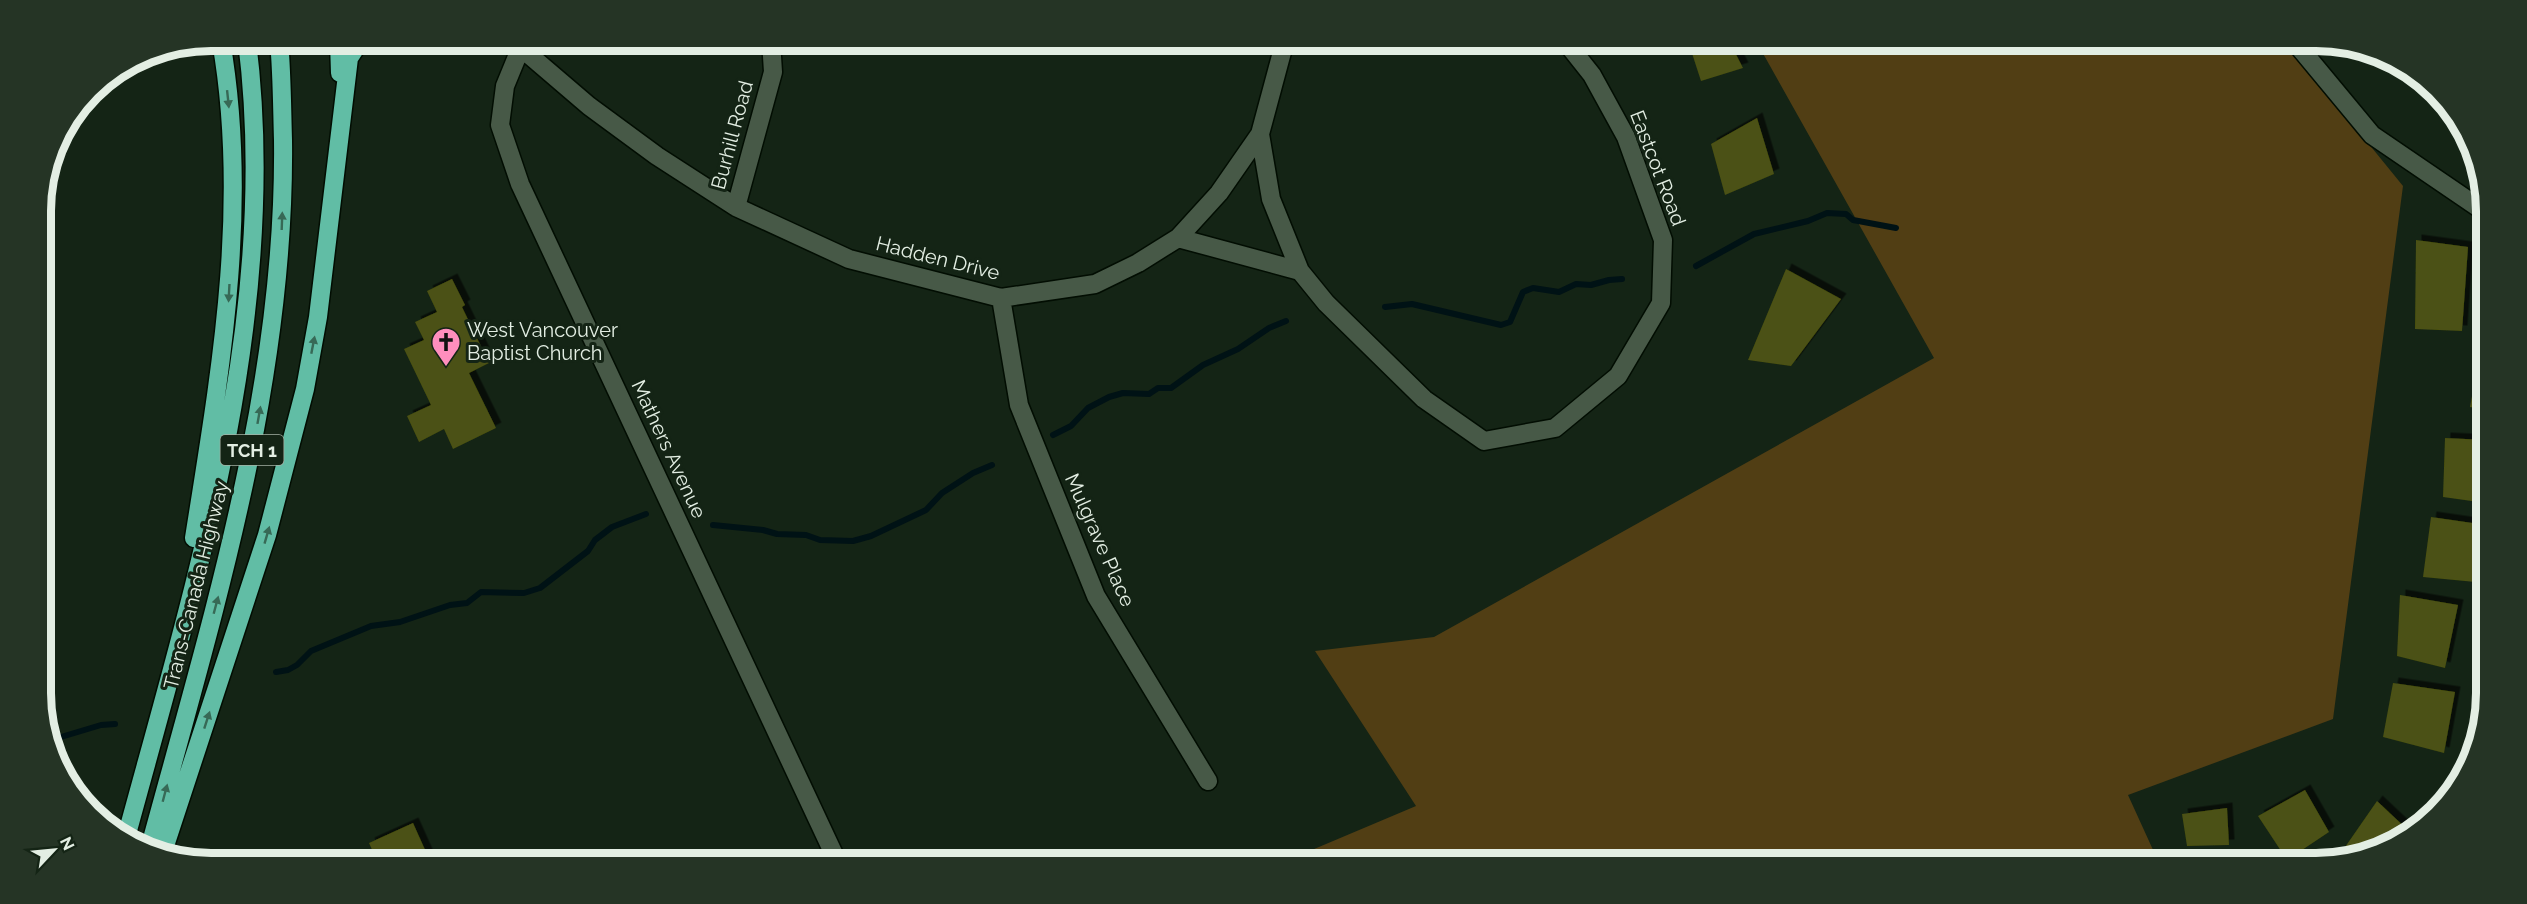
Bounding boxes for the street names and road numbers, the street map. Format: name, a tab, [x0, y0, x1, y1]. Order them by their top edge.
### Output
street label: Burhill Road	[706, 78, 758, 192]
street label: Eastcot Road	[1625, 107, 1691, 229]
street label: Hadden Drive	[874, 231, 1003, 285]
street label: Mathers Avenue	[626, 376, 712, 522]
road number: TCH 1	[220, 435, 284, 465]
street label: Mulgrave Place	[1060, 470, 1140, 611]
street label: Trans-Canada Highway	[158, 478, 234, 692]

